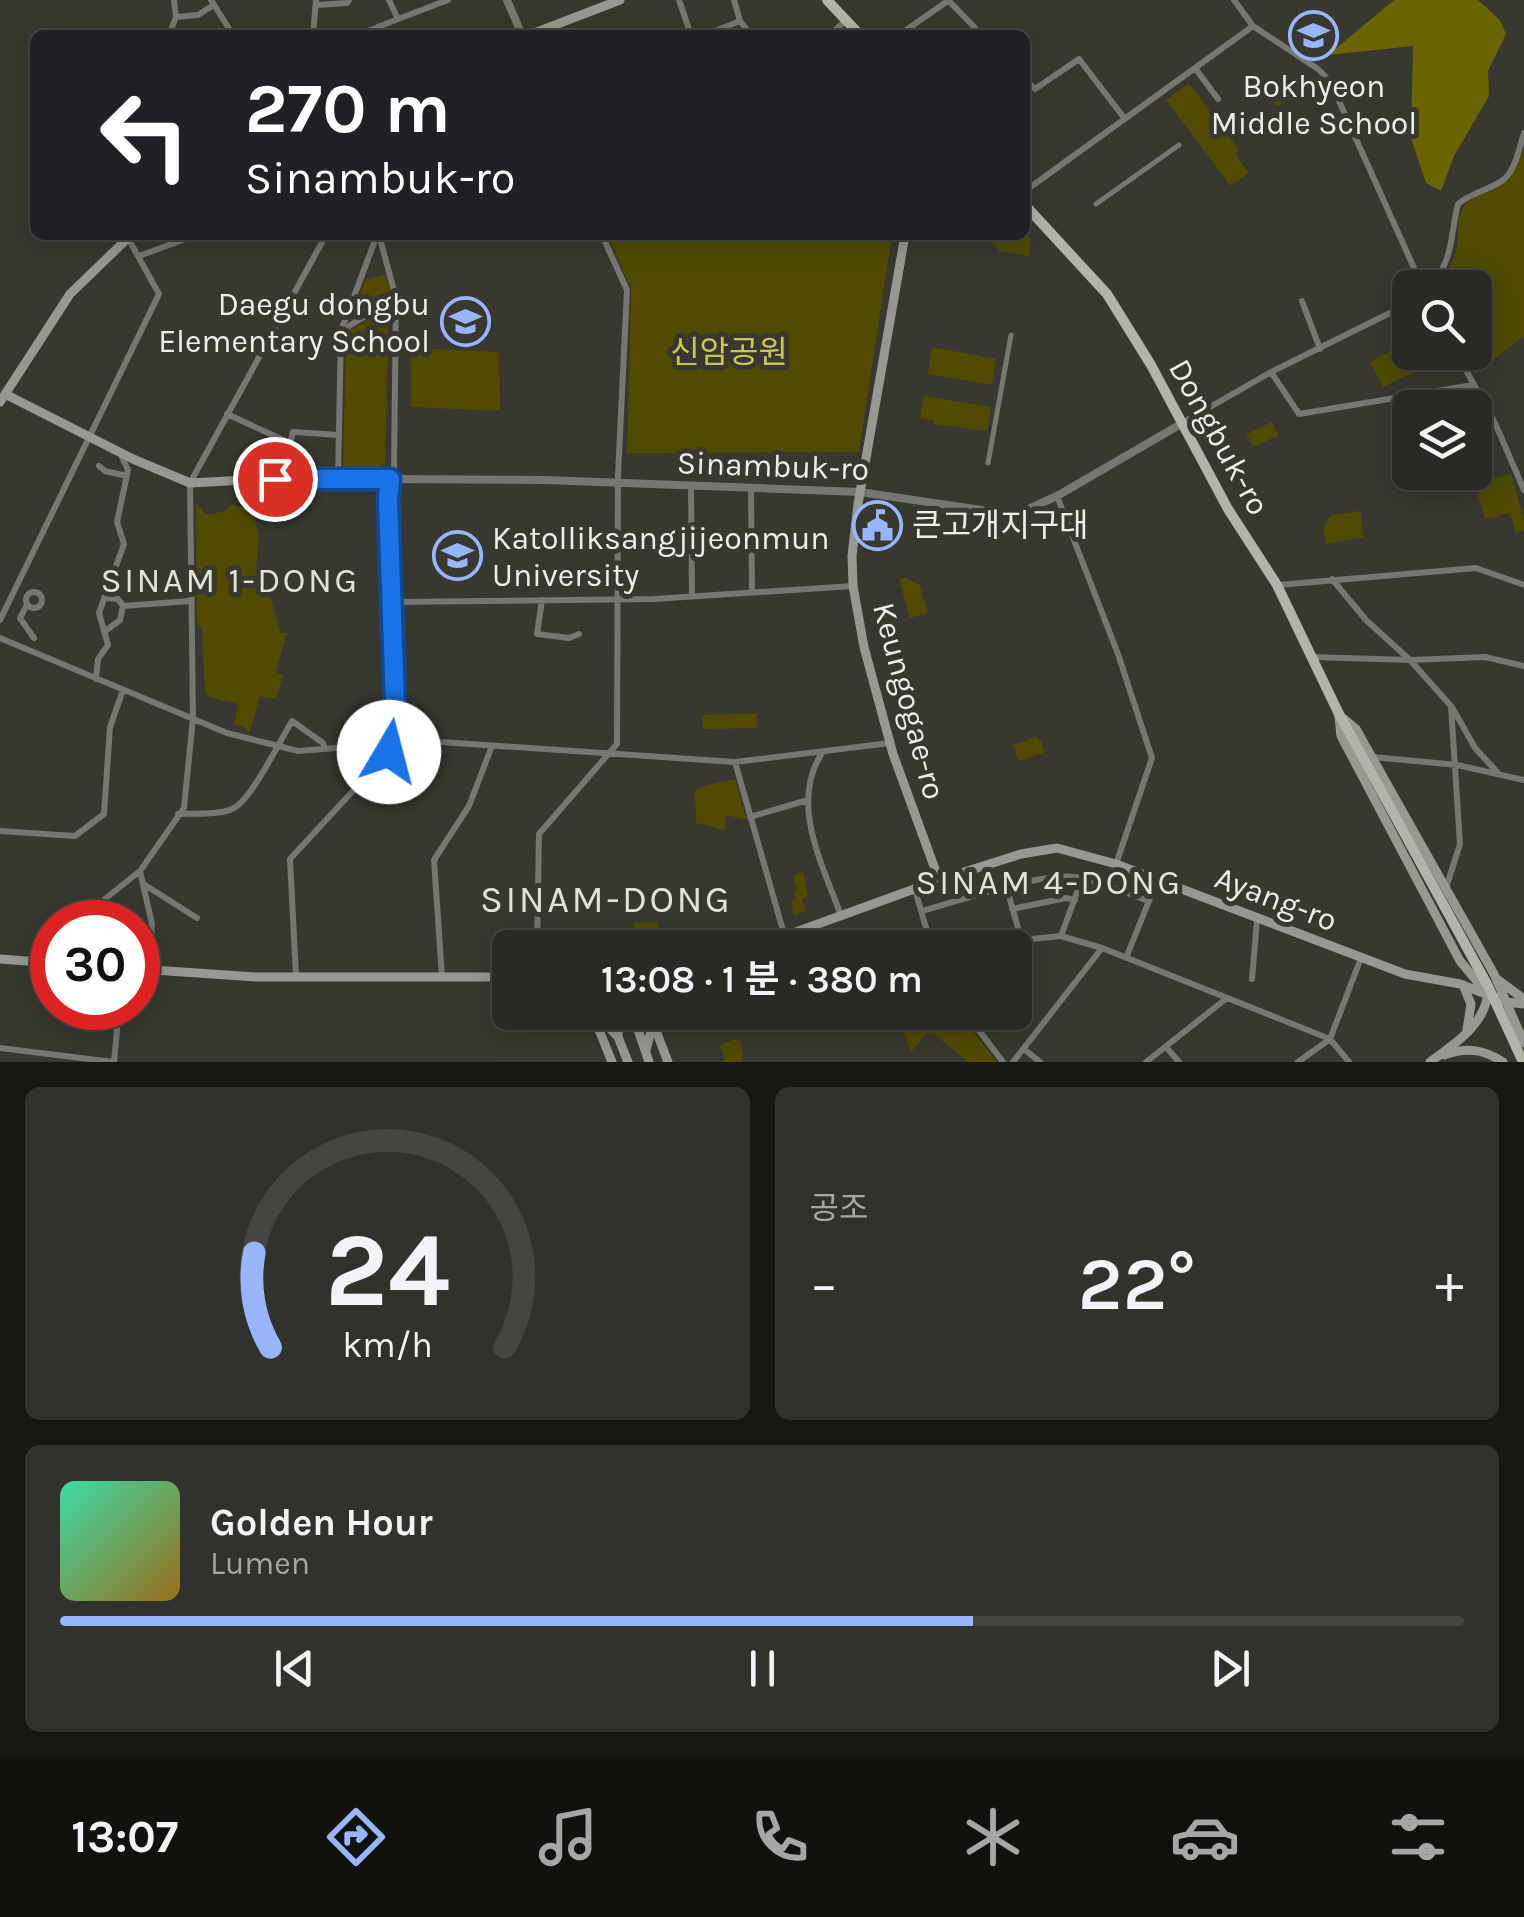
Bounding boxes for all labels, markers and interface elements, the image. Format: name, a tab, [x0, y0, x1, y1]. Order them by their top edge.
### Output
school or university icon: Bokhyeon Middle School	[1288, 10, 1340, 62]
text: 270 m	[245, 68, 451, 150]
place label: Bokhyeon Middle School	[1211, 68, 1417, 142]
icon: left	[80, 70, 210, 200]
text: Sinambuk-ro	[245, 152, 515, 204]
map controls	[1392, 270, 1492, 490]
button: search	[1392, 270, 1492, 370]
place label: Daegu dongbu Elementary School	[158, 286, 430, 360]
school or university icon: Daegu dongbu Elementary School	[439, 296, 491, 348]
park label: 신암공원	[670, 334, 788, 371]
street label: Dongbuk-ro	[1161, 353, 1277, 521]
button: layers	[1392, 390, 1492, 490]
pin	[233, 437, 318, 522]
street label: Sinambuk-ro	[676, 444, 870, 488]
icon: arrive	[248, 452, 303, 507]
public building icon: 큰고개지구대	[851, 499, 903, 551]
place label: 큰고개지구대	[912, 507, 1089, 544]
place label: Katolliksangjijeonmun University	[492, 520, 830, 594]
school or university icon: Katolliksangjijeonmun University	[431, 530, 483, 582]
district label: SINAM 1-DONG	[101, 560, 359, 601]
street label: Keungogae-ro	[865, 598, 953, 804]
position arrow	[337, 700, 441, 804]
street label: Ayang-ro	[1210, 859, 1342, 939]
district label: SINAM 4-DONG	[916, 862, 1182, 903]
district label: SINAM-DONG	[480, 877, 732, 922]
speed limit sign: 30	[30, 900, 160, 1030]
text: 13:08 · 1 분 · 380 m	[601, 957, 923, 1002]
text: 공조	[810, 1190, 868, 1227]
text: 24	[325, 1210, 450, 1331]
text: 22°	[1078, 1240, 1196, 1328]
text: −	[810, 1252, 838, 1316]
text: +	[1435, 1252, 1464, 1316]
text: km/h	[342, 1324, 433, 1366]
text: Golden Hour	[210, 1500, 433, 1545]
text: Lumen	[210, 1545, 310, 1582]
icon: previous	[267, 1641, 322, 1696]
icon: pause	[735, 1641, 790, 1696]
icon: next	[1203, 1641, 1258, 1696]
icon: directions	[321, 1802, 391, 1872]
icon: music	[533, 1802, 603, 1872]
icon: phone	[745, 1802, 815, 1872]
icon: climate	[958, 1802, 1028, 1872]
icon: car	[1170, 1802, 1240, 1872]
icon: filters	[1383, 1802, 1453, 1872]
text: 13:07	[71, 1811, 178, 1863]

